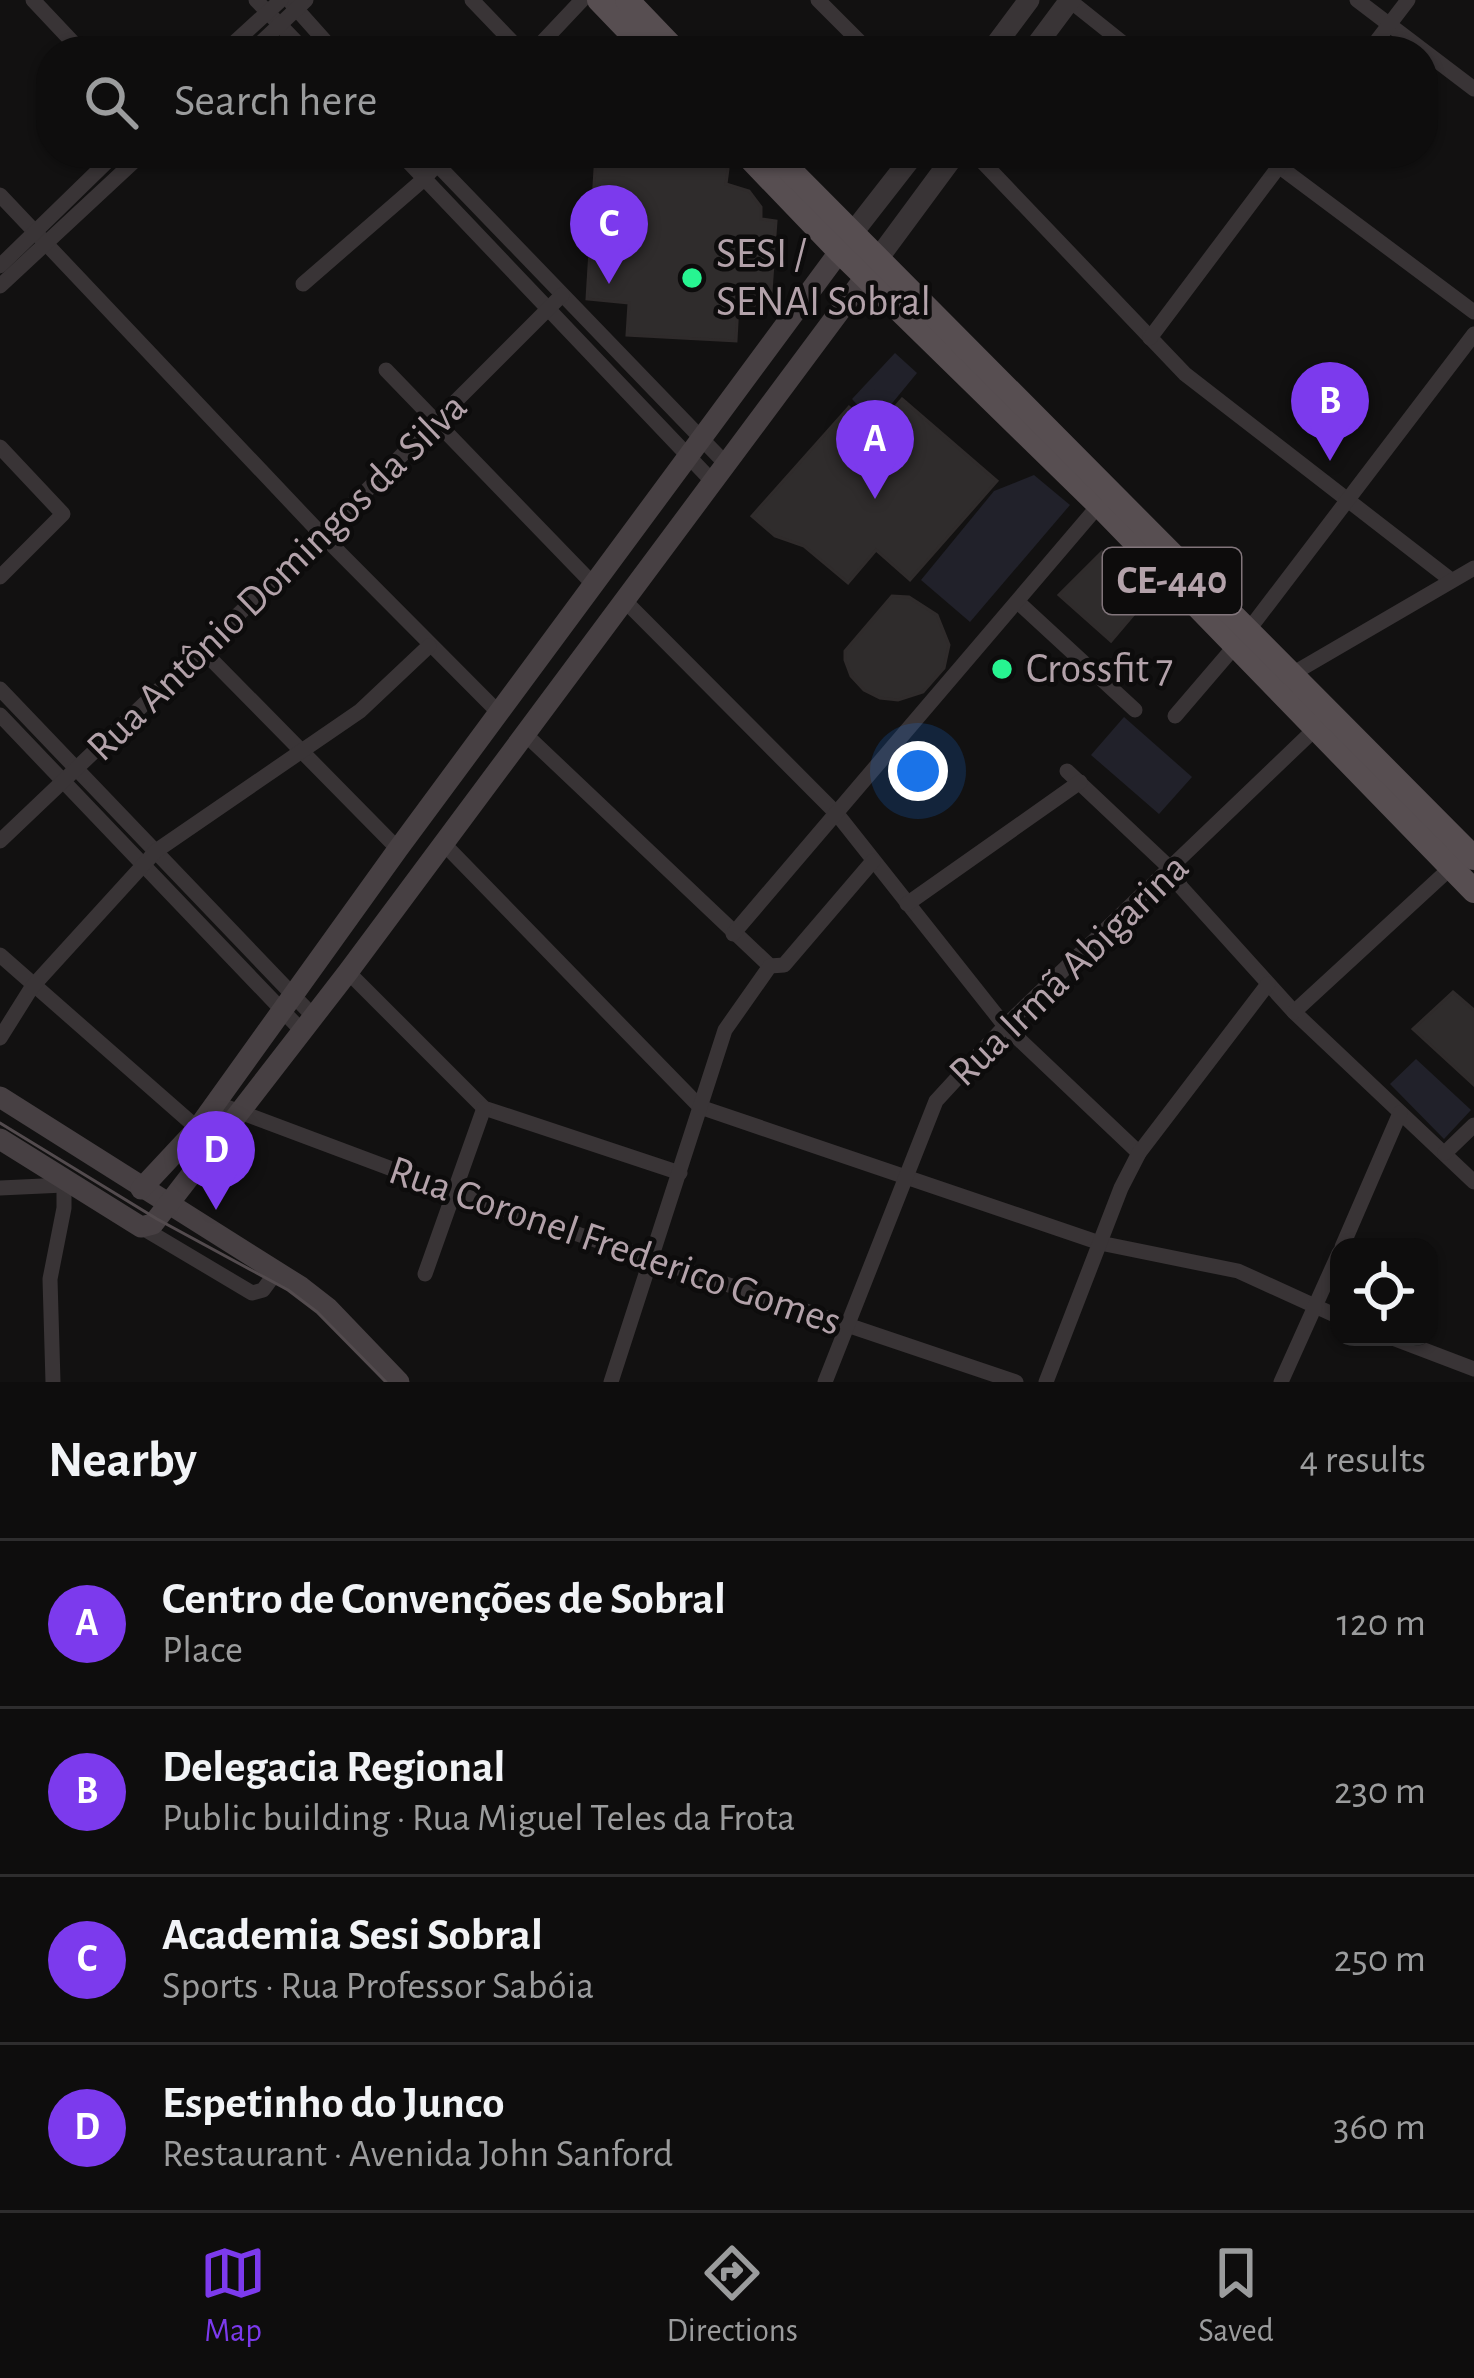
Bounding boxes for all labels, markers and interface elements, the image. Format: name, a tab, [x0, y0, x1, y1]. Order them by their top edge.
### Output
search box	[36, 36, 1438, 168]
icon: search	[78, 69, 144, 135]
text: Search here	[174, 79, 377, 124]
pin: C	[570, 185, 648, 284]
place label: SESI / SENAI Sobral	[716, 233, 931, 323]
marker: SESI / SENAI Sobral	[679, 265, 705, 291]
pin: B	[1291, 362, 1369, 461]
street label: Rua Antônio Domingos da Silva	[79, 385, 475, 769]
pin: A	[836, 400, 914, 499]
road number: CE-440	[1103, 548, 1241, 614]
place label: Crossfit 7	[1026, 648, 1173, 690]
marker: Crossfit 7	[989, 656, 1015, 682]
your location	[888, 741, 948, 801]
street label: Rua Irmã Abigarina	[941, 846, 1197, 1094]
pin: D	[177, 1111, 255, 1210]
street label: Rua Coronel Frederico Gomes	[384, 1149, 846, 1343]
map controls	[1330, 1238, 1438, 1346]
button: locate	[1330, 1238, 1438, 1346]
text: Nearby	[48, 1435, 197, 1486]
text: 4 results	[1299, 1441, 1426, 1480]
text: Centro de Convenções de Sobral	[162, 1577, 726, 1622]
text: A	[75, 1604, 99, 1643]
text: 120 m	[1337, 1604, 1426, 1643]
text: Place	[162, 1631, 243, 1670]
text: Delegacia Regional	[162, 1745, 505, 1790]
text: B	[76, 1772, 98, 1811]
text: 230 m	[1334, 1772, 1426, 1811]
text: Public building · Rua Miguel Teles da Frota	[162, 1799, 795, 1838]
text: Academia Sesi Sobral	[162, 1913, 543, 1958]
text: C	[77, 1940, 97, 1979]
text: 250 m	[1334, 1940, 1426, 1979]
text: Sports · Rua Professor Sabóia	[162, 1967, 594, 2006]
text: Espetinho do Junco	[162, 2081, 504, 2126]
text: D	[74, 2108, 100, 2147]
text: 360 m	[1333, 2108, 1426, 2147]
text: Restaurant · Avenida John Sanford	[162, 2135, 673, 2174]
tab: Map	[200, 2240, 266, 2352]
tab: Directions	[666, 2240, 798, 2352]
tab: Saved	[1198, 2240, 1274, 2352]

